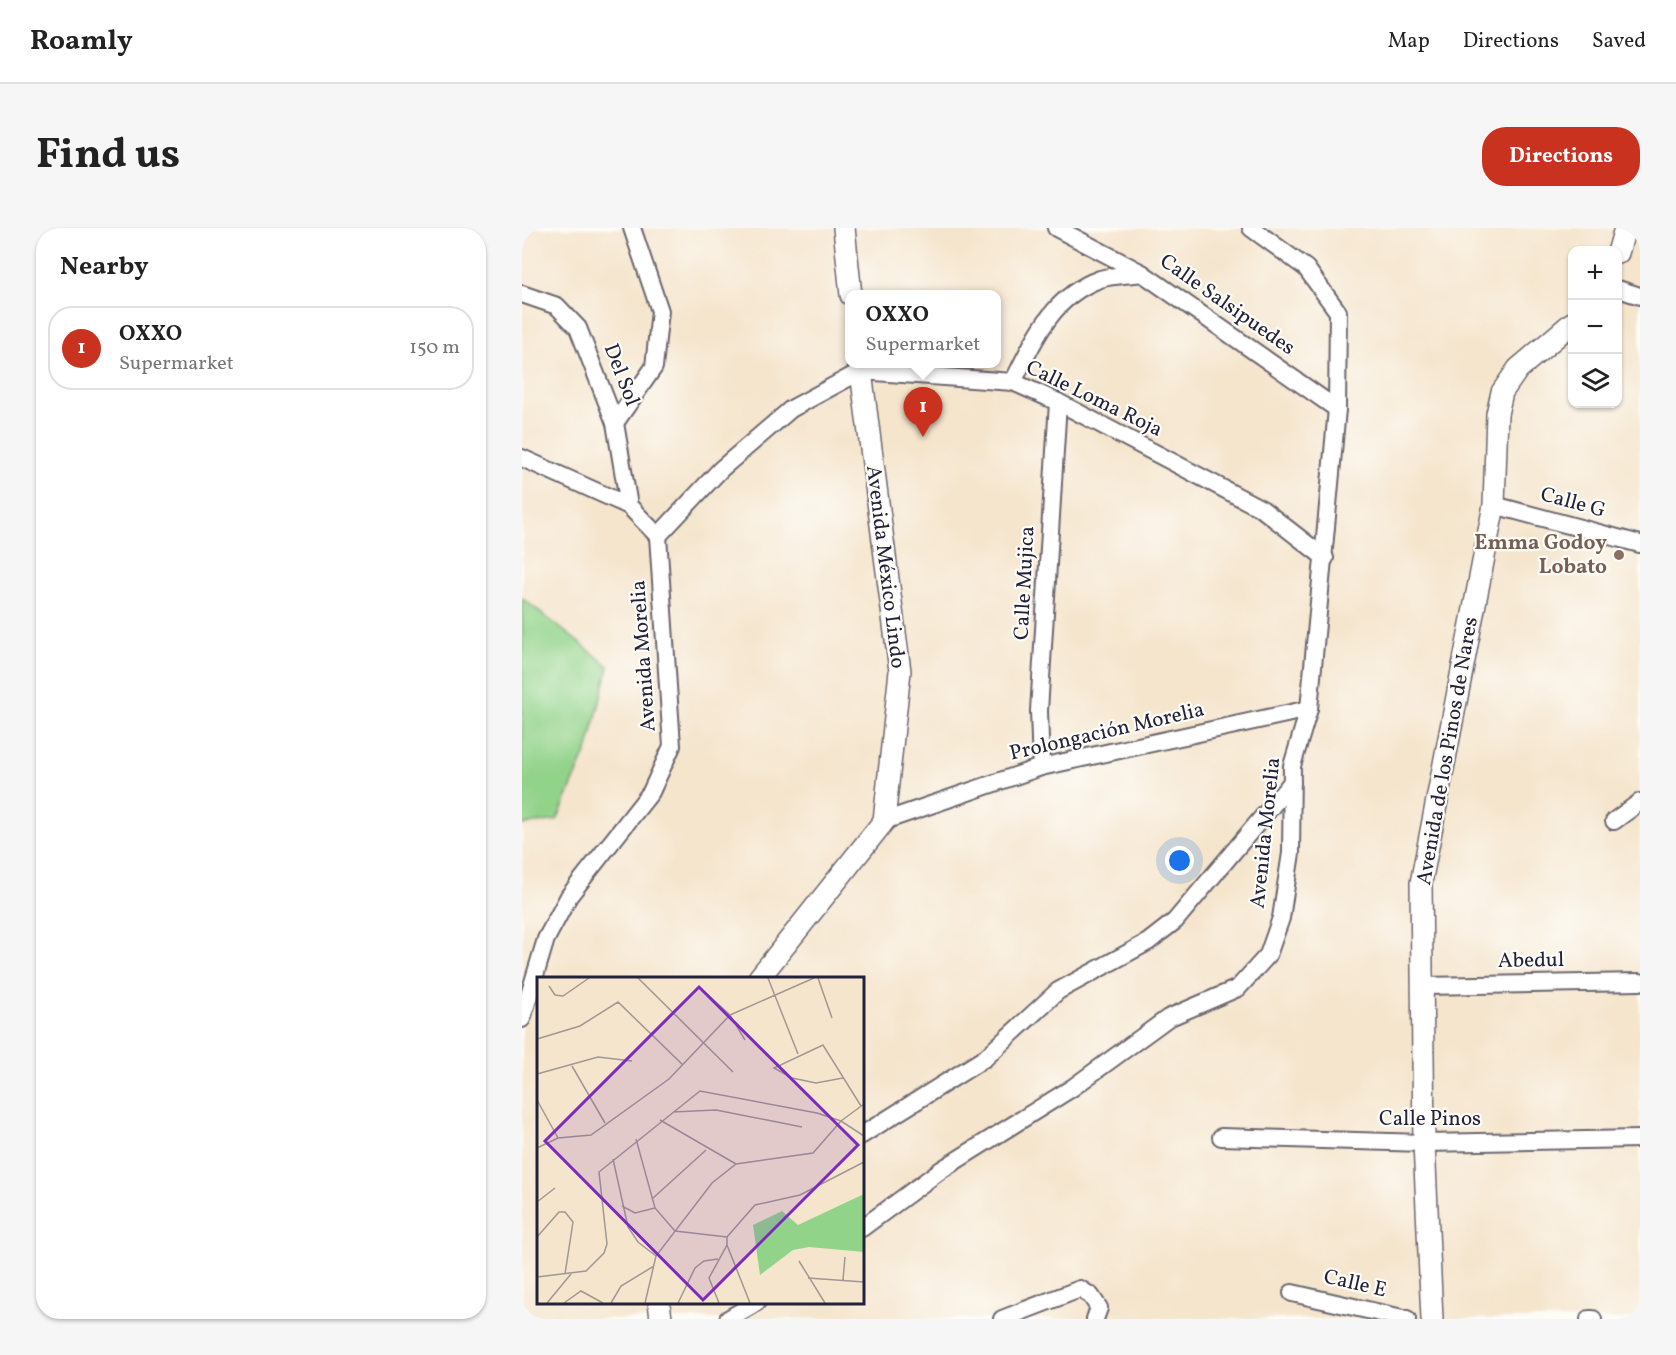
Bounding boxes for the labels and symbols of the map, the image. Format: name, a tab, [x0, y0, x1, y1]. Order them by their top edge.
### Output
street label: Calle Salsipuedes	[1154, 247, 1301, 363]
street label: Del Sol	[596, 340, 646, 410]
street label: Calle Loma Roja	[1021, 353, 1167, 445]
pin: 1	[904, 388, 942, 437]
street label: Avenida México Lindo	[858, 464, 912, 670]
street label: Calle G	[1537, 480, 1609, 526]
street label: Calle Mujica	[1008, 525, 1042, 641]
place label: Emma Godoy Lobato	[1474, 529, 1607, 582]
marker: Emma Godoy Lobato	[1612, 548, 1626, 562]
street label: Avenida Morelia	[624, 579, 664, 733]
street label: Avenida de los Pinos de Nares	[1410, 615, 1486, 887]
street label: Prolongación Morelia	[1007, 696, 1207, 768]
street label: Avenida Morelia	[1244, 756, 1288, 910]
your location	[1165, 846, 1194, 875]
street label: Abedul	[1498, 946, 1564, 976]
inset map	[537, 977, 864, 1304]
street label: Calle Pinos	[1379, 1105, 1481, 1134]
street label: Calle E	[1321, 1263, 1389, 1305]

